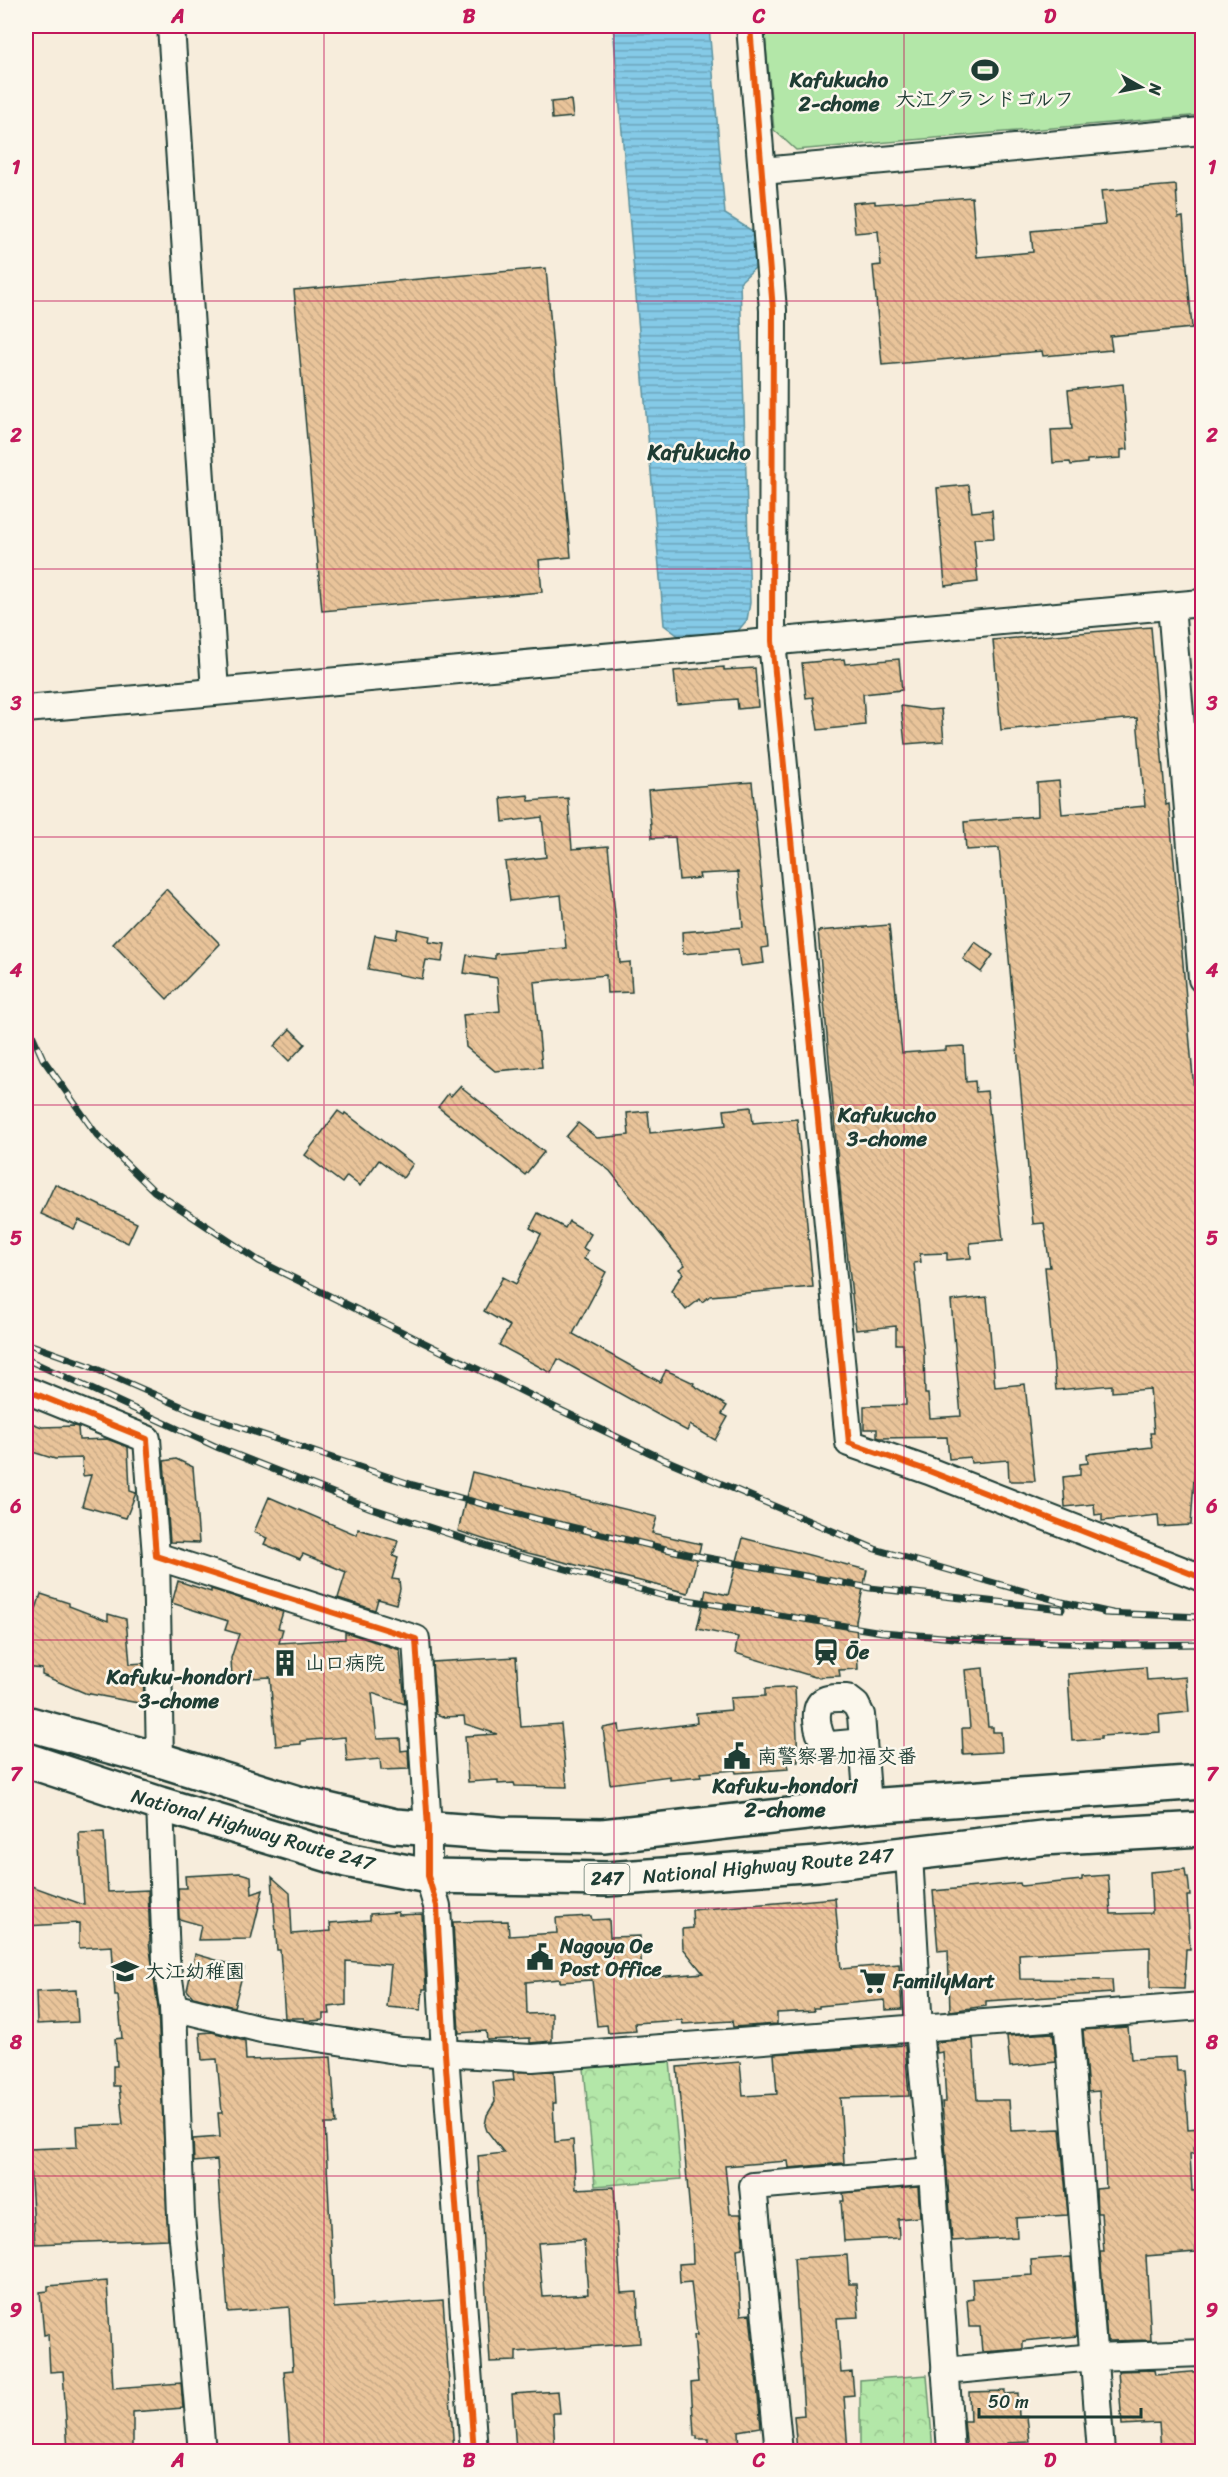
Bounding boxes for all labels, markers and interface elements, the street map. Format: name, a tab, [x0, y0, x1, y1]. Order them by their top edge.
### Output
text: A	[170, 0, 185, 34]
text: B	[463, 0, 476, 34]
text: C	[752, 0, 766, 34]
text: D	[1044, 0, 1057, 34]
sports icon: 大江グランドゴルフ	[970, 55, 1000, 85]
north arrow	[1111, 57, 1171, 117]
district label: Kafukucho 2-chome	[789, 61, 889, 123]
text: N	[1140, 81, 1171, 98]
place label: 大江グランドゴルフ	[895, 82, 1075, 117]
text: 1	[12, 150, 21, 185]
text: 1	[1208, 150, 1217, 185]
text: 2	[9, 418, 22, 453]
text: 2	[1205, 418, 1218, 453]
district label: Kafukucho	[646, 433, 751, 472]
text: 3	[10, 686, 22, 721]
text: 3	[1206, 686, 1218, 721]
text: 4	[9, 953, 23, 988]
text: 4	[1205, 953, 1219, 988]
district label: Kafukucho 3-chome	[837, 1096, 937, 1158]
text: 5	[10, 1221, 22, 1256]
text: 5	[1206, 1221, 1218, 1256]
text: 6	[9, 1489, 22, 1524]
text: 6	[1205, 1489, 1218, 1524]
place label: Ōe	[846, 1635, 870, 1670]
station icon: Ōe	[811, 1637, 841, 1667]
place label: 山口病院	[305, 1646, 385, 1681]
building icon: 山口病院	[270, 1648, 300, 1678]
district label: Kafuku-hondori 3-chome	[105, 1658, 253, 1720]
place label: 南警察署加福交番	[757, 1739, 917, 1774]
public building icon: 南警察署加福交番	[722, 1741, 752, 1771]
text: 7	[10, 1757, 23, 1792]
text: 7	[1206, 1757, 1219, 1792]
district label: Kafuku-hondori 2-chome	[711, 1767, 859, 1829]
street label: National Highway Route 247	[127, 1779, 380, 1882]
street label: National Highway Route 247	[641, 1837, 896, 1894]
road number: 247	[584, 1864, 630, 1894]
place label: Nagoya Oe Post Office	[559, 1929, 663, 1987]
public building icon: Nagoya Oe Post Office	[525, 1942, 555, 1972]
place label: 大江幼稚園	[145, 1954, 245, 1989]
school or university icon: 大江幼稚園	[110, 1956, 140, 1986]
place label: FamilyMart	[892, 1964, 995, 1999]
supermarket icon: FamilyMart	[858, 1966, 888, 1996]
text: 8	[9, 2025, 23, 2060]
text: 8	[1205, 2025, 1219, 2060]
text: 9	[10, 2293, 22, 2328]
text: 9	[1206, 2293, 1218, 2328]
scale bar	[979, 2381, 1141, 2419]
text: 50 m	[988, 2386, 1029, 2418]
text: A	[170, 2443, 185, 2477]
text: B	[463, 2443, 476, 2477]
text: C	[752, 2443, 766, 2477]
text: D	[1044, 2443, 1057, 2477]

